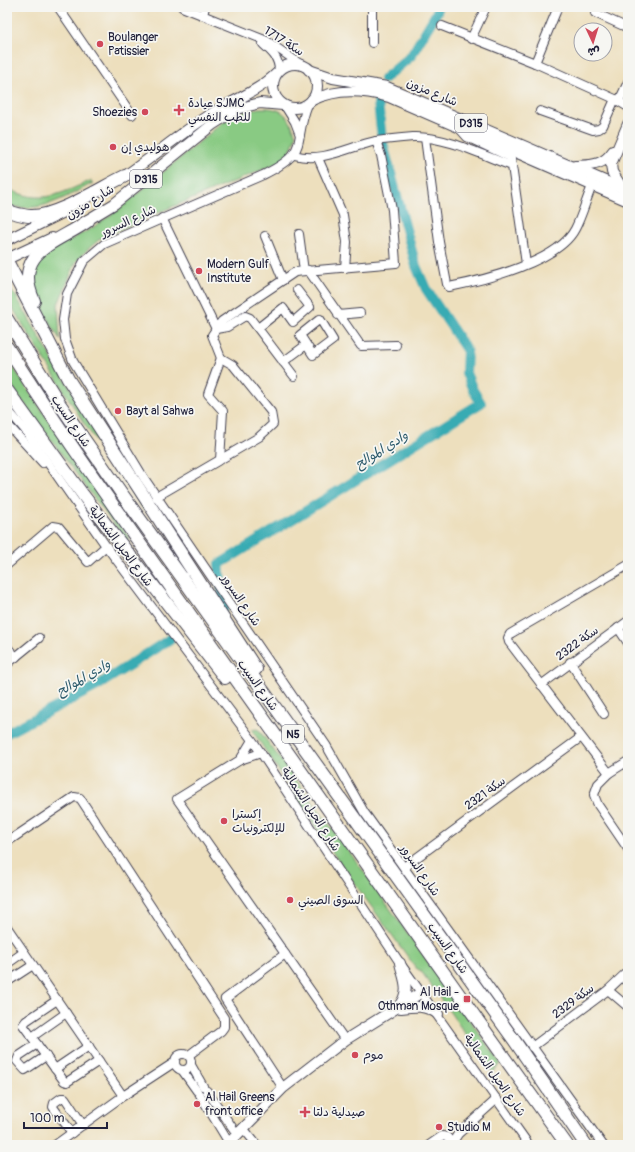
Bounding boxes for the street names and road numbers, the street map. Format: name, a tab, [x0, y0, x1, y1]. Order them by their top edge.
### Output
street label: سكة 1717	[261, 23, 307, 60]
street label: شارع مزون	[404, 75, 460, 111]
road number: D315	[455, 114, 487, 132]
road number: D315	[130, 170, 162, 188]
street label: شارع مزون	[63, 182, 118, 224]
street label: شارع السرور	[97, 202, 159, 242]
street label: شارع السيب	[47, 392, 94, 451]
street label: شارع الحيل الشمالية	[85, 503, 156, 590]
street label: شارع السرور	[216, 570, 264, 630]
street label: سكة 2322	[553, 623, 602, 664]
street label: شارع السيب	[233, 657, 281, 714]
road number: N5	[282, 725, 304, 743]
street label: شارع الحيل الشمالية	[277, 764, 343, 855]
street label: سكة 2321	[462, 774, 509, 813]
street label: شارع السرور	[395, 841, 443, 900]
street label: شارع السيب	[423, 920, 471, 977]
street label: سكة 2329	[549, 981, 597, 1022]
street label: شارع الحيل الشمالية	[460, 1031, 529, 1120]

